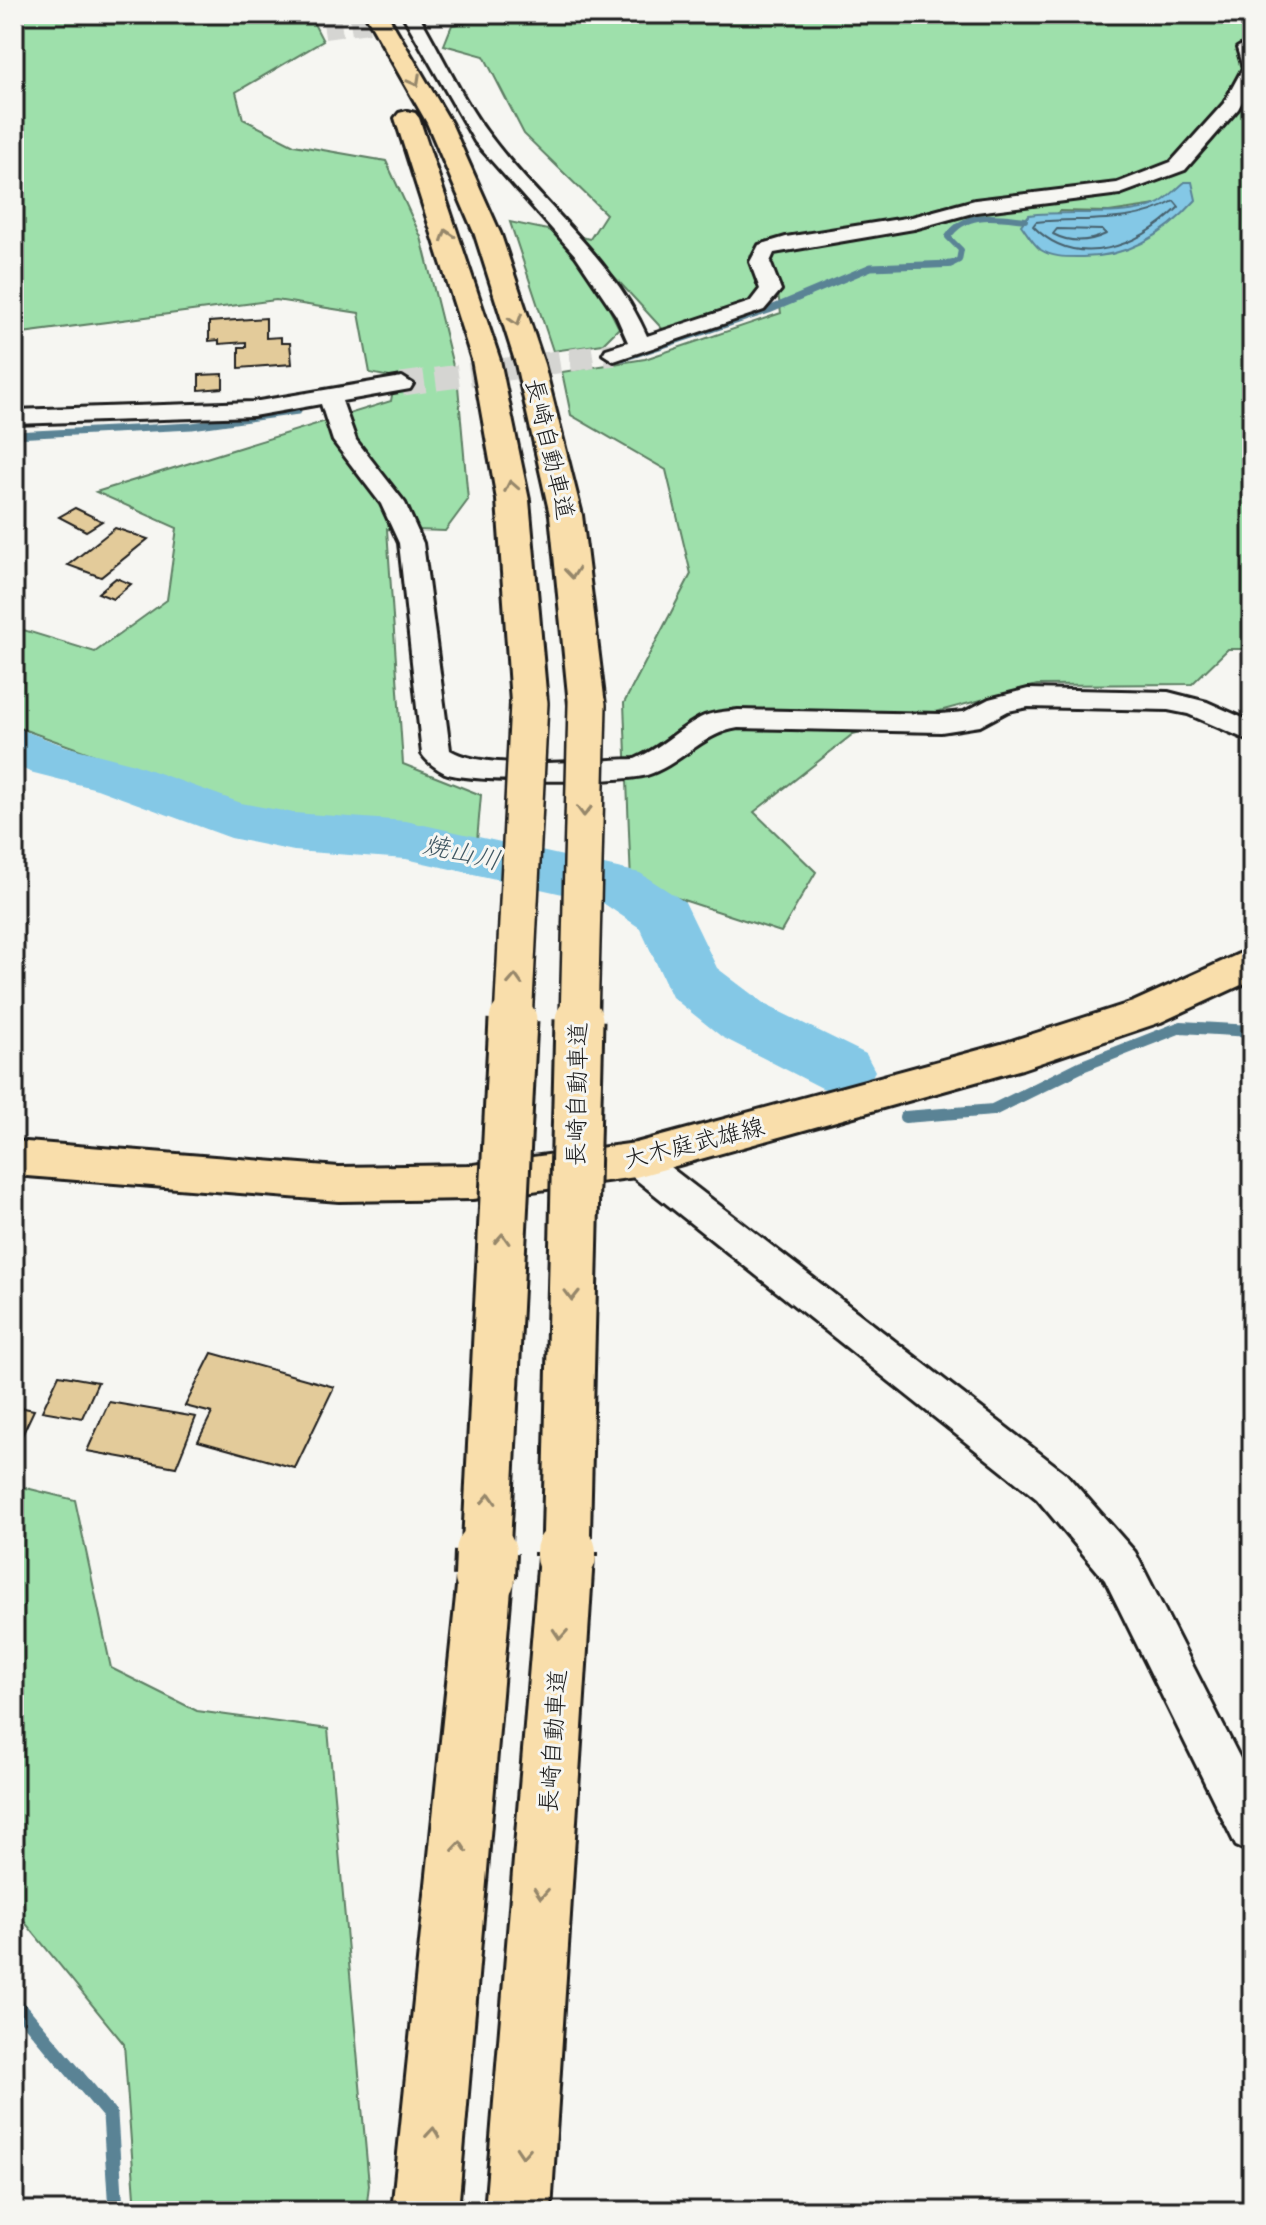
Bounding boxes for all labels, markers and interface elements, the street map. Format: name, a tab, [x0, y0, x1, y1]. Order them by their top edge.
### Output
one-way arrow	[406, 73, 421, 87]
one-way arrow	[440, 228, 456, 242]
one-way arrow	[507, 313, 523, 326]
street label: 長崎自動車道	[519, 375, 583, 523]
one-way arrow	[503, 480, 520, 493]
one-way arrow	[564, 567, 581, 580]
one-way arrow	[575, 805, 593, 818]
water label: 焼山川	[420, 826, 504, 877]
one-way arrow	[507, 973, 524, 986]
street label: 長崎自動車道	[559, 1022, 593, 1166]
street label: 大木庭武雄線	[620, 1109, 767, 1175]
one-way arrow	[493, 1232, 510, 1245]
one-way arrow	[564, 1289, 581, 1302]
one-way arrow	[480, 1492, 497, 1505]
one-way arrow	[552, 1628, 569, 1641]
street label: 長崎自動車道	[531, 1668, 573, 1814]
one-way arrow	[451, 1840, 468, 1853]
one-way arrow	[533, 1887, 550, 1900]
one-way arrow	[424, 2126, 441, 2139]
one-way arrow	[515, 2146, 532, 2159]

